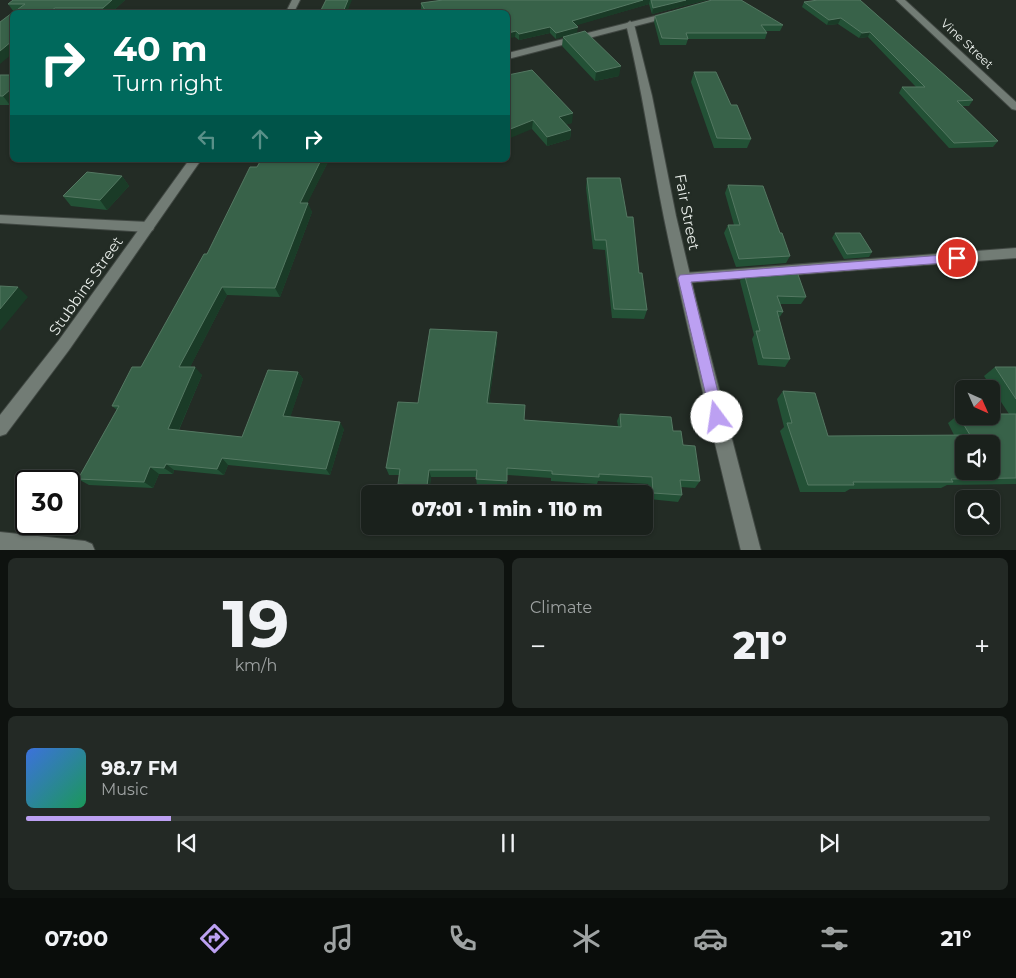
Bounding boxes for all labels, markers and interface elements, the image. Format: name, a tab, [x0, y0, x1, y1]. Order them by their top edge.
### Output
street label: Vine Street	[938, 16, 997, 72]
text: 40 m	[113, 27, 208, 70]
icon: right	[30, 30, 95, 95]
text: Turn right	[113, 70, 223, 97]
icon: left	[193, 125, 221, 153]
icon: ahead	[246, 125, 274, 153]
icon: right	[299, 125, 327, 153]
street label: Fair Street	[671, 172, 704, 252]
street label: Stubbins Street	[44, 233, 127, 339]
pin	[936, 237, 978, 279]
icon: arrive	[943, 244, 971, 272]
north arrow	[955, 380, 1000, 425]
map controls	[955, 380, 1000, 535]
position arrow	[690, 390, 742, 442]
button: sound	[955, 435, 1000, 480]
speed limit sign: 30	[15, 470, 80, 535]
button: search	[955, 490, 1000, 535]
text: 07:01 · 1 min · 110 m	[412, 498, 603, 521]
text: 19	[223, 584, 289, 663]
text: Climate	[530, 598, 592, 617]
text: 21°	[733, 622, 787, 669]
text: −	[530, 629, 546, 663]
text: +	[974, 629, 990, 663]
text: km/h	[235, 656, 277, 675]
text: 98.7 FM	[101, 757, 178, 780]
text: Music	[101, 780, 148, 799]
icon: previous	[173, 829, 201, 857]
icon: pause	[494, 829, 522, 857]
icon: next	[815, 829, 843, 857]
icon: directions	[197, 921, 232, 956]
icon: music	[321, 921, 356, 956]
icon: phone	[445, 921, 480, 956]
icon: climate	[569, 921, 604, 956]
icon: car	[693, 921, 728, 956]
icon: filters	[817, 921, 852, 956]
text: 07:00	[44, 925, 108, 952]
text: 21°	[941, 925, 971, 952]

